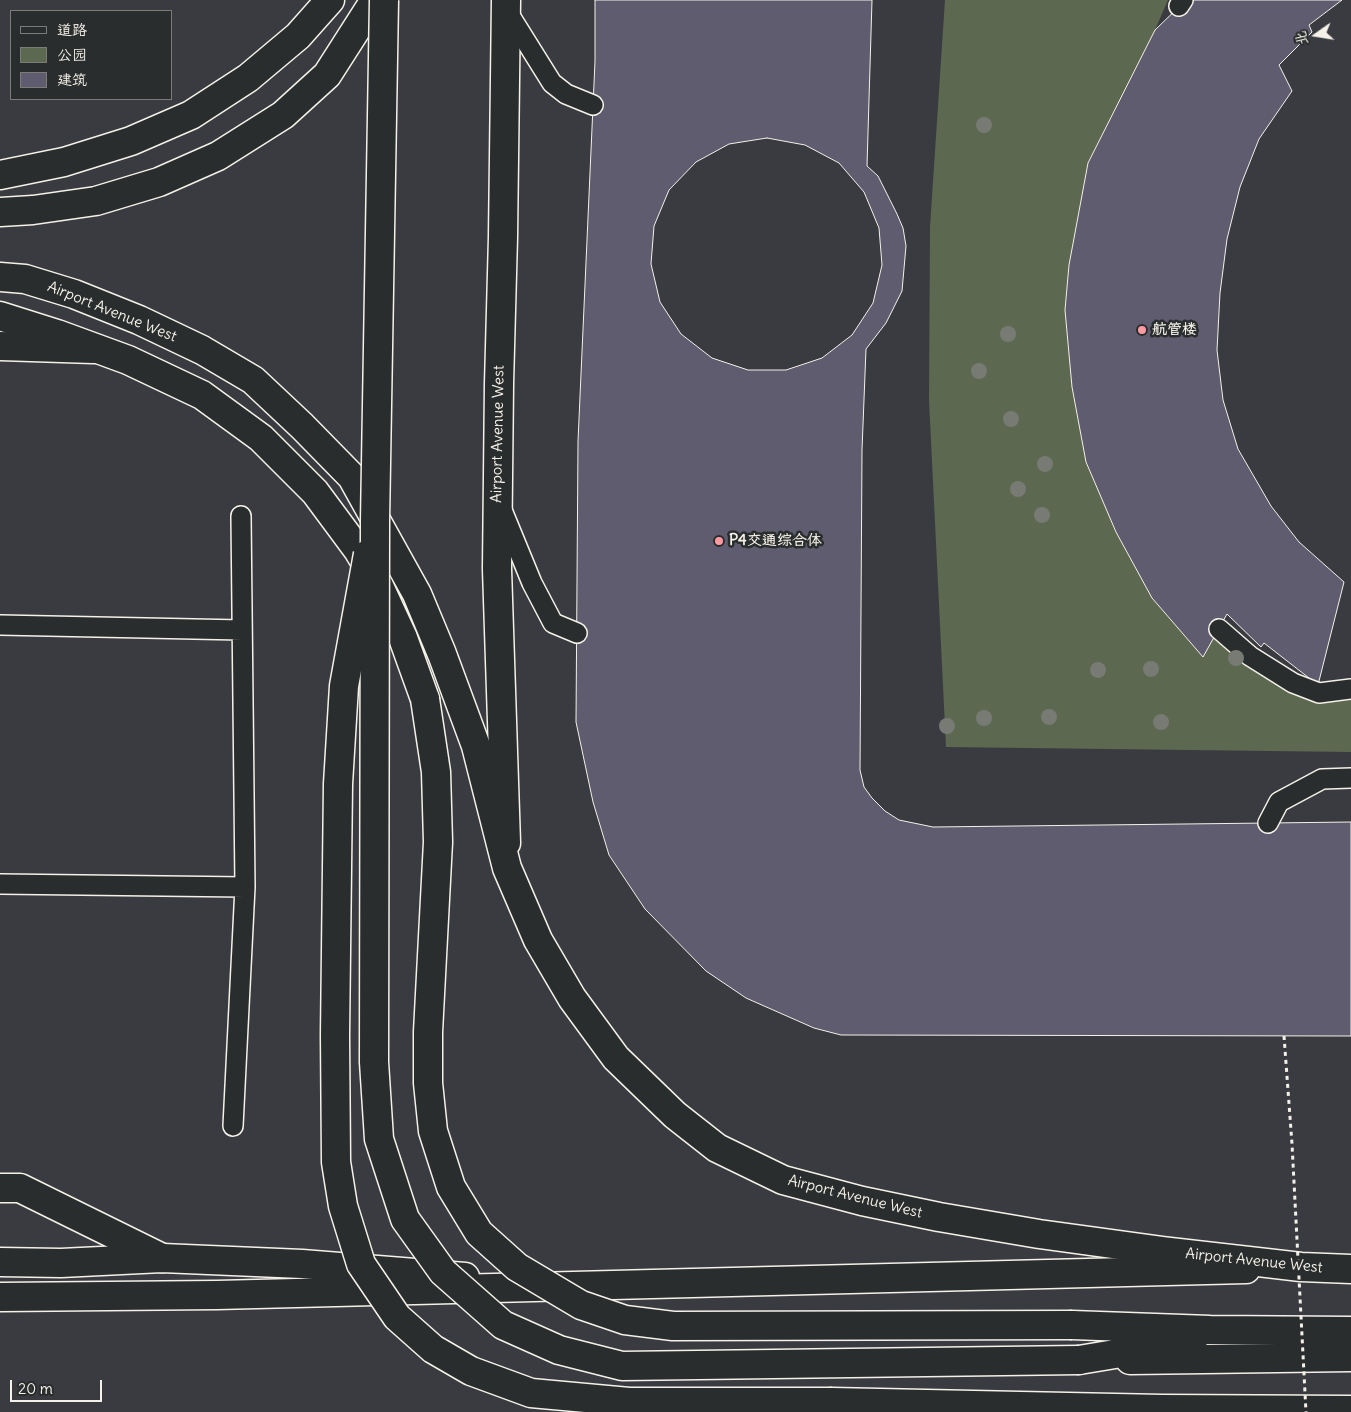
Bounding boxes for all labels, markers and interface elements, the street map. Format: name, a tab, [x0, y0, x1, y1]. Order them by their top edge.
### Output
legend	[10, 10, 172, 100]
north arrow	[1291, 10, 1341, 60]
text: 道路	[57, 20, 87, 39]
text: 北	[1291, 30, 1312, 47]
text: 公园	[57, 45, 87, 64]
text: 建筑	[57, 70, 87, 89]
street label: Airport Avenue West	[45, 278, 179, 346]
place label: 航管楼	[1152, 321, 1197, 339]
marker: 航管楼	[1136, 324, 1148, 336]
street label: Airport Avenue West	[488, 365, 508, 503]
place label: P4交通综合体	[729, 532, 822, 550]
marker: P4交通综合体	[713, 535, 725, 547]
street label: Airport Avenue West	[786, 1172, 924, 1222]
street label: Airport Avenue West	[1185, 1245, 1323, 1277]
scale bar	[12, 1370, 105, 1402]
text: 20 m	[18, 1379, 53, 1398]

